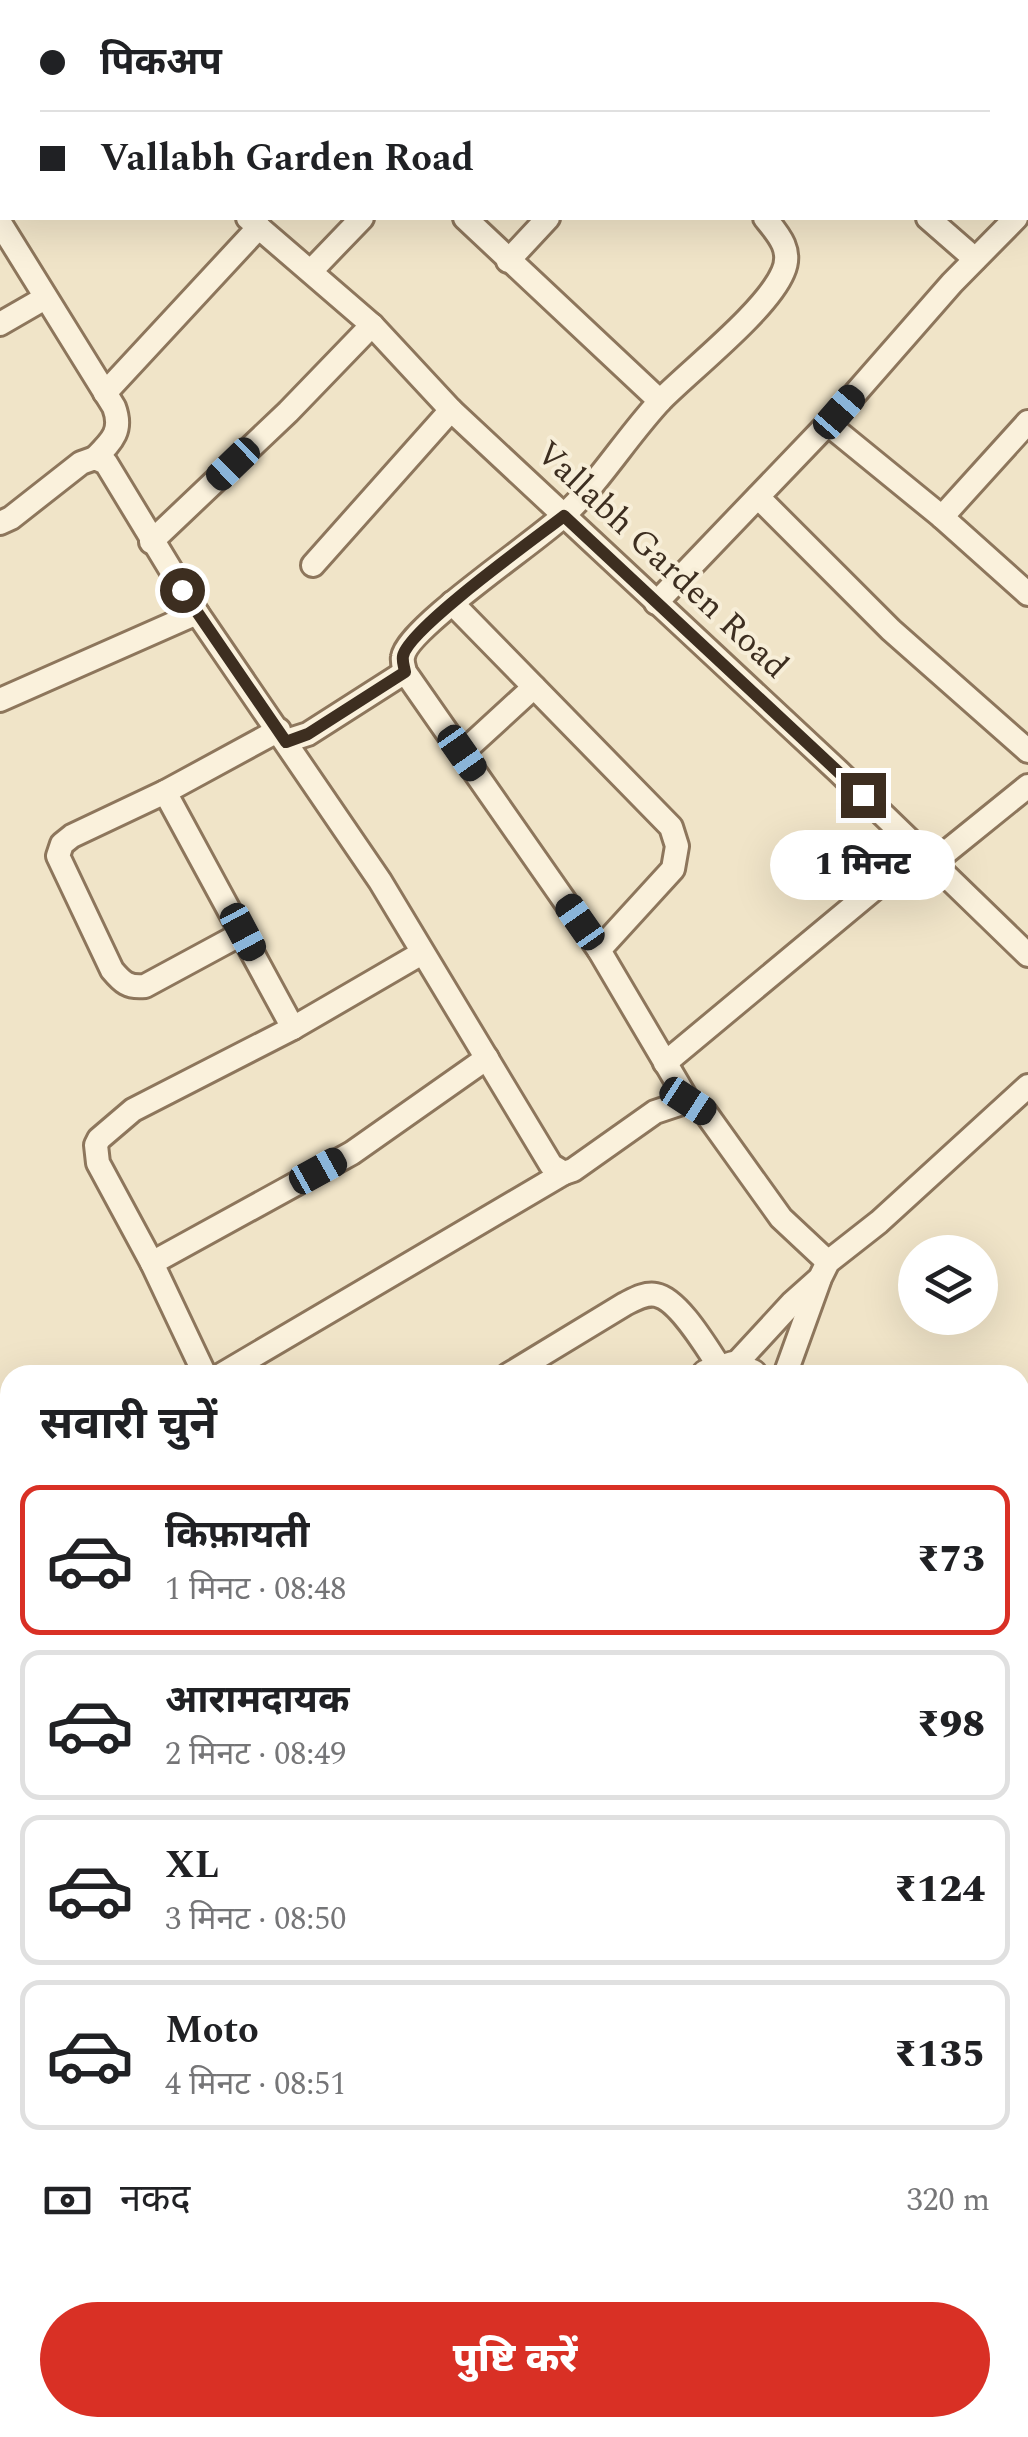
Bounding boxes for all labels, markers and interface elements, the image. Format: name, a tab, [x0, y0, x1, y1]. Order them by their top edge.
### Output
text: पिकअप	[100, 34, 222, 92]
text: Vallabh Garden Road	[100, 130, 474, 188]
car	[808, 380, 870, 444]
street label: Vallabh Garden Road	[523, 428, 801, 692]
car	[201, 432, 265, 496]
route start	[160, 568, 205, 613]
car	[433, 720, 491, 786]
route end	[841, 773, 886, 818]
callout: 1 मिनट	[770, 830, 956, 900]
text: 1 मिनट	[814, 840, 911, 889]
car	[551, 889, 609, 955]
car	[216, 898, 270, 966]
car	[655, 1072, 721, 1130]
car	[284, 1143, 352, 1199]
map controls	[898, 1235, 998, 1335]
button: layers	[898, 1235, 998, 1335]
text: सवारी चुनें	[40, 1390, 217, 1459]
text: किफ़ायती	[165, 1507, 309, 1565]
icon: car	[45, 1515, 135, 1605]
text: ₹73	[917, 1531, 985, 1589]
text: 1 मिनट · 08:48	[165, 1565, 346, 1614]
text: आरामदायक	[165, 1672, 349, 1730]
icon: car	[45, 1680, 135, 1770]
text: ₹98	[917, 1696, 985, 1754]
text: 2 मिनट · 08:49	[165, 1730, 346, 1779]
text: XL	[165, 1837, 219, 1895]
icon: car	[45, 1845, 135, 1935]
text: ₹124	[894, 1861, 985, 1919]
text: 3 मिनट · 08:50	[165, 1895, 346, 1944]
text: Moto	[165, 2002, 259, 2060]
icon: car	[45, 2010, 135, 2100]
text: ₹135	[894, 2026, 985, 2084]
text: 4 मिनट · 08:51	[165, 2060, 346, 2109]
text: नकद	[120, 2171, 190, 2229]
icon: cash	[40, 2173, 95, 2228]
text: 320 m	[906, 2176, 990, 2225]
button: पुष्टि करें	[40, 2302, 990, 2417]

